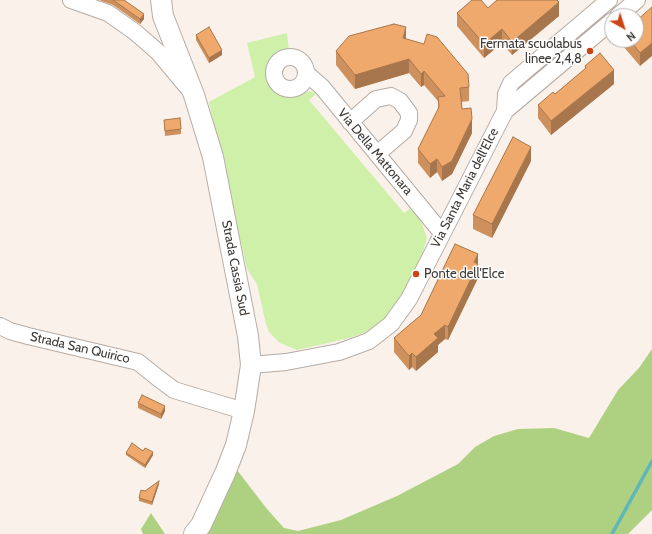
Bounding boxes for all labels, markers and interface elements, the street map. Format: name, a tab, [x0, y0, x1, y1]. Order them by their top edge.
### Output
north arrow	[604, 8, 644, 48]
text: N	[623, 29, 638, 44]
place label: Fermata scuolabus linee 2,4,8	[480, 36, 582, 67]
marker: Fermata scuolabus linee 2,4,8	[585, 46, 595, 56]
street label: Via Della Mattonara	[334, 106, 416, 198]
street label: Via Santa Maria dell'Elce	[428, 125, 502, 251]
street label: Strada Cassia Sud	[218, 219, 252, 317]
place label: Ponte dell'Elce	[424, 266, 504, 282]
marker: Ponte dell'Elce	[411, 269, 421, 279]
street label: Strada San Quirico	[29, 329, 131, 367]

